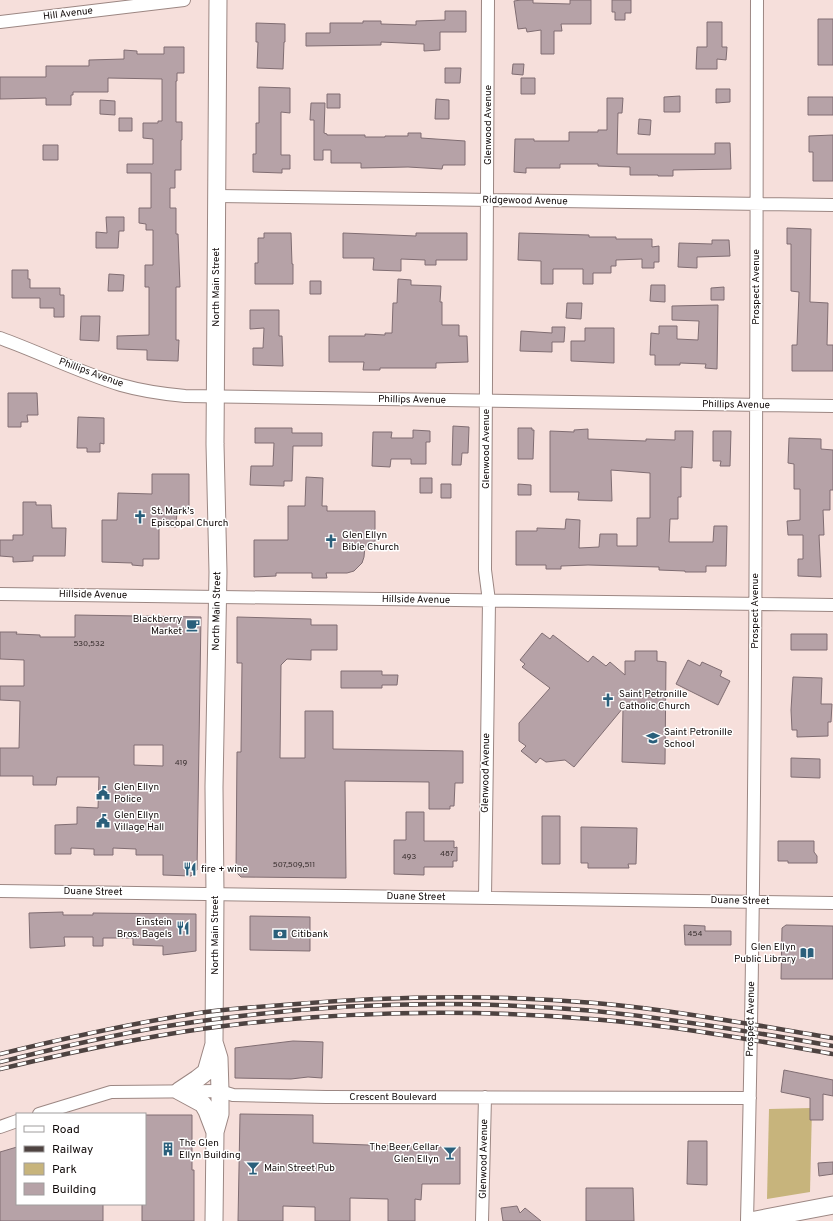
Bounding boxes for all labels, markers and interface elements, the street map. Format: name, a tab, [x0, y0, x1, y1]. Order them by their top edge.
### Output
street label: Hill Avenue	[42, 4, 94, 24]
street label: Glenwood Avenue	[482, 85, 495, 165]
street label: Ridgewood Avenue	[482, 194, 568, 208]
street label: North Main Street	[210, 247, 223, 327]
street label: Prospect Avenue	[750, 249, 763, 325]
street label: Phillips Avenue	[57, 355, 125, 391]
street label: Phillips Avenue	[378, 393, 446, 407]
street label: Phillips Avenue	[702, 398, 770, 412]
street label: Glenwood Avenue	[480, 409, 493, 489]
place label: St. Mark's Episcopal Church	[151, 505, 228, 530]
church icon: St. Mark's Episcopal Church	[132, 509, 148, 525]
place label: Glen Ellyn Bible Church	[342, 529, 399, 554]
church icon: Glen Ellyn Bible Church	[323, 533, 339, 549]
street label: North Main Street	[210, 571, 224, 651]
street label: Prospect Avenue	[749, 573, 762, 649]
street label: Hillside Avenue	[59, 588, 127, 602]
street label: Hillside Avenue	[382, 593, 450, 607]
place label: Blackberry Market	[133, 613, 182, 638]
cafe icon: Blackberry Market	[185, 617, 201, 633]
house number: 530,532	[73, 639, 105, 649]
place label: Saint Petronille Catholic Church	[619, 688, 690, 713]
church icon: Saint Petronille Catholic Church	[600, 692, 616, 708]
place label: Saint Petronille School	[664, 726, 732, 751]
school or university icon: Saint Petronille School	[645, 730, 661, 746]
street label: Glenwood Avenue	[479, 733, 493, 813]
house number: 419	[175, 758, 188, 768]
place label: Glen Ellyn Police	[114, 781, 159, 806]
public building icon: Glen Ellyn Police	[95, 785, 111, 801]
place label: Glen Ellyn Village Hall	[114, 809, 164, 834]
public building icon: Glen Ellyn Village Hall	[95, 813, 111, 829]
house number: 487	[440, 849, 454, 859]
house number: 493	[402, 852, 416, 862]
house number: 507,509,511	[273, 860, 315, 870]
restaurant icon: fire + wine	[182, 861, 198, 877]
place label: fire + wine	[201, 863, 248, 876]
street label: Duane Street	[63, 885, 123, 899]
street label: Duane Street	[386, 890, 446, 904]
street label: Duane Street	[710, 894, 770, 908]
street label: North Main Street	[209, 895, 222, 975]
place label: Einstein Bros. Bagels	[117, 916, 172, 941]
restaurant icon: Einstein Bros. Bagels	[175, 920, 191, 936]
bank icon: Citibank	[272, 926, 288, 942]
place label: Citibank	[291, 928, 328, 941]
house number: 454	[687, 929, 703, 939]
place label: Glen Ellyn Public Library	[734, 941, 796, 966]
library icon: Glen Ellyn Public Library	[799, 945, 815, 961]
street label: Prospect Avenue	[744, 981, 758, 1057]
street label: Crescent Boulevard	[349, 1091, 437, 1104]
legend	[16, 1113, 146, 1205]
street label: Glenwood Avenue	[477, 1119, 491, 1199]
text: Road	[52, 1122, 80, 1138]
place label: The Glen Ellyn Building	[179, 1137, 241, 1162]
building icon: The Glen Ellyn Building	[160, 1141, 176, 1157]
place label: The Beer Cellar Glen Ellyn	[369, 1141, 439, 1166]
text: Railway	[52, 1142, 93, 1158]
bar icon: The Beer Cellar Glen Ellyn	[442, 1145, 458, 1161]
bar icon: Main Street Pub	[245, 1160, 261, 1176]
text: Park	[52, 1162, 77, 1178]
place label: Main Street Pub	[264, 1162, 335, 1175]
text: Building	[52, 1182, 96, 1198]

